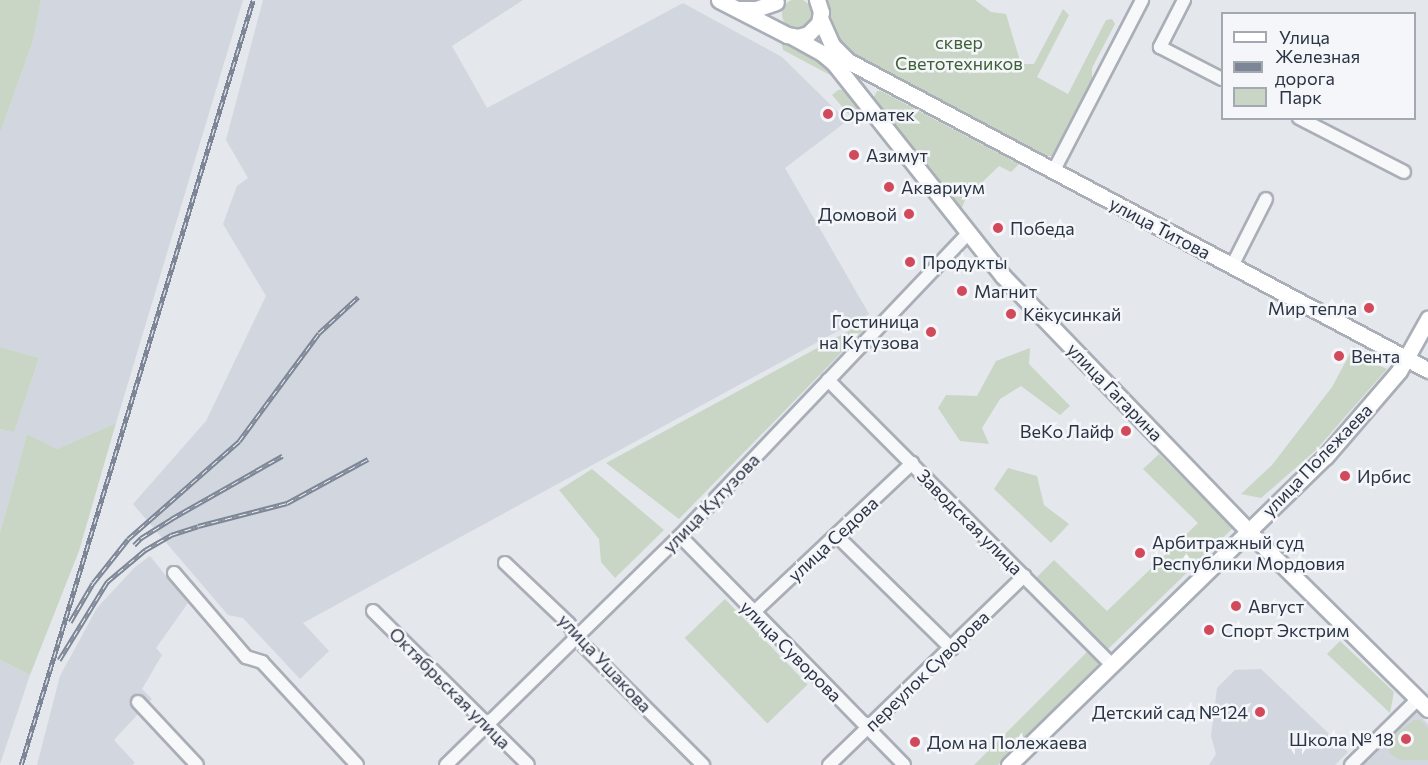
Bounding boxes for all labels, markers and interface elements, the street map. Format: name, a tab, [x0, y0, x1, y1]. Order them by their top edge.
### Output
legend	[1221, 12, 1416, 120]
text: Улица	[1279, 26, 1330, 48]
park label: сквер Светотехников	[895, 32, 1023, 74]
text: Железная дорога	[1275, 45, 1360, 89]
text: Парк	[1279, 86, 1322, 108]
place label: Орматек	[840, 103, 915, 125]
marker: Орматек	[821, 107, 835, 121]
place label: Азимут	[866, 144, 928, 166]
marker: Азимут	[847, 148, 861, 162]
place label: Аквариум	[901, 176, 985, 198]
marker: Аквариум	[882, 180, 896, 194]
street label: улица Титова	[1106, 192, 1214, 264]
place label: Домовой	[818, 203, 897, 225]
marker: Домовой	[902, 207, 916, 221]
place label: Победа	[1010, 217, 1074, 239]
marker: Победа	[991, 221, 1005, 235]
place label: Продукты	[922, 251, 1007, 273]
marker: Продукты	[903, 255, 917, 269]
place label: Магнит	[974, 280, 1037, 302]
marker: Магнит	[955, 284, 969, 298]
place label: Мир тепла	[1268, 297, 1357, 319]
marker: Мир тепла	[1362, 301, 1376, 315]
place label: Кёкусинкай	[1023, 303, 1121, 325]
marker: Кёкусинкай	[1004, 307, 1018, 321]
place label: Гостиница на Кутузова	[819, 311, 919, 354]
marker: Гостиница на Кутузова	[924, 325, 938, 339]
street label: улица Гагарина	[1063, 338, 1167, 446]
place label: Вента	[1351, 345, 1400, 367]
marker: Вента	[1332, 349, 1346, 363]
street label: улица Полежаева	[1258, 399, 1376, 521]
place label: ВеКо Лайф	[1020, 420, 1114, 442]
marker: ВеКо Лайф	[1119, 424, 1133, 438]
street label: улица Кутузова	[658, 449, 764, 557]
street label: Заводская улица	[913, 465, 1027, 579]
place label: Ирбис	[1357, 465, 1411, 487]
marker: Ирбис	[1338, 469, 1352, 483]
street label: улица Седова	[784, 492, 882, 586]
place label: Арбитражный суд Республики Мордовия	[1152, 532, 1345, 574]
marker: Арбитражный суд Республики Мордовия	[1133, 546, 1147, 560]
place label: Август	[1248, 595, 1304, 617]
street label: улица Суворова	[736, 596, 846, 706]
marker: Август	[1229, 599, 1243, 613]
street label: переулок Суворова	[860, 606, 994, 736]
street label: улица Ушакова	[554, 609, 656, 717]
place label: Спорт Экстрим	[1221, 619, 1349, 641]
street label: Октябрьская улица	[385, 623, 515, 753]
marker: Спорт Экстрим	[1202, 623, 1216, 637]
place label: Детский сад №124	[1092, 701, 1248, 723]
marker: Детский сад №124	[1253, 705, 1267, 719]
place label: Школа № 18	[1289, 728, 1394, 750]
place label: Дом на Полежаева	[927, 731, 1087, 753]
marker: Школа № 18	[1399, 732, 1413, 746]
marker: Дом на Полежаева	[908, 735, 922, 749]

